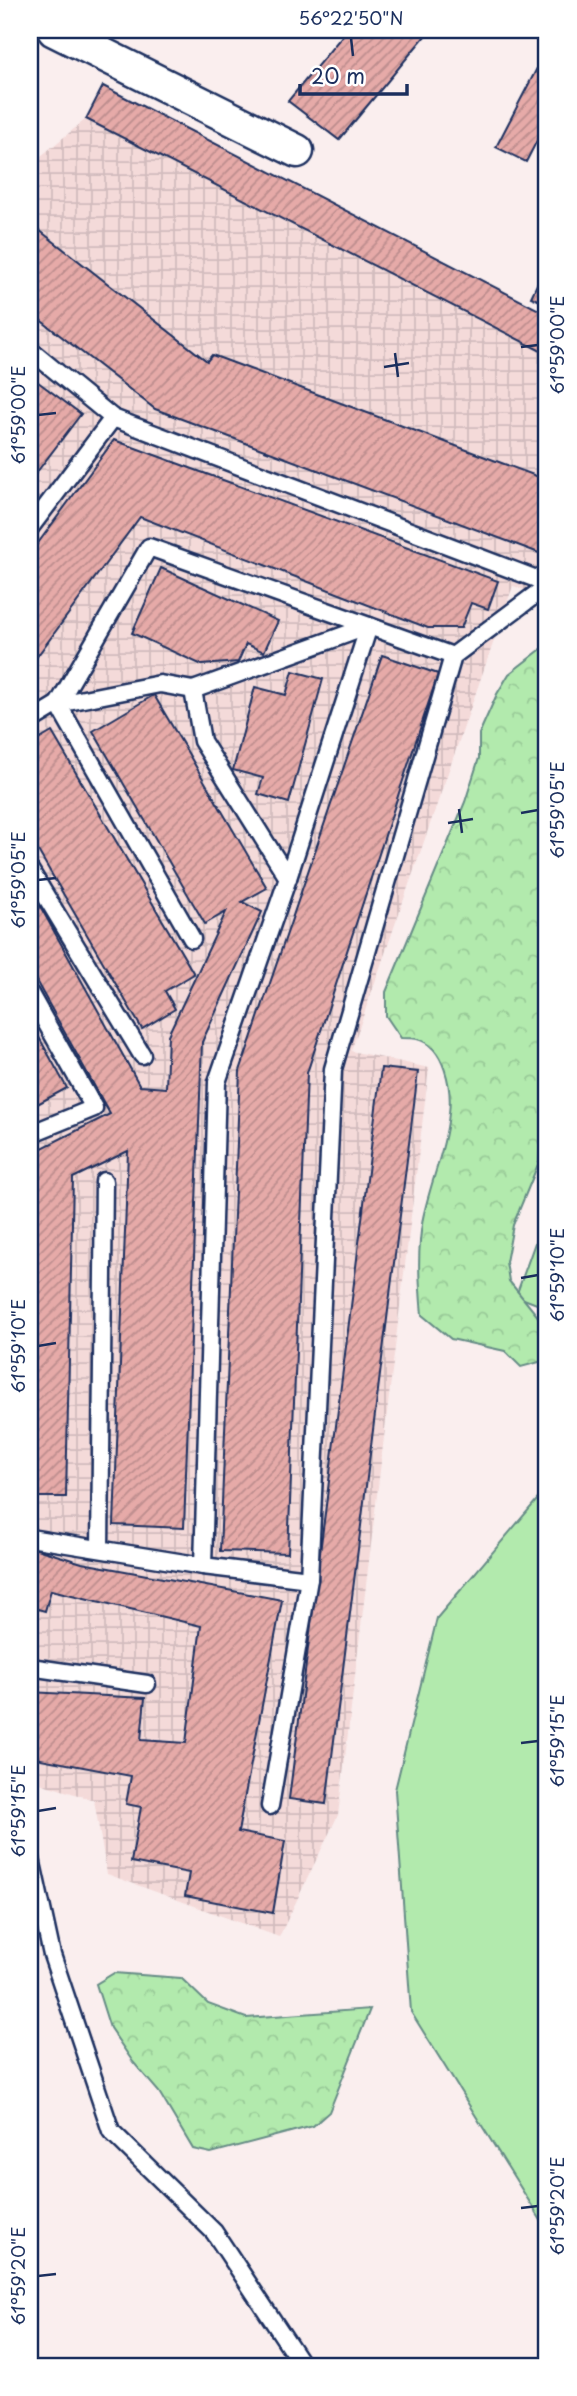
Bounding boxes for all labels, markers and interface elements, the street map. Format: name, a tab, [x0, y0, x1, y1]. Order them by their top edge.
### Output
text: 56°22'50"N	[298, 4, 404, 31]
scale bar	[300, 52, 407, 96]
text: 20 m	[311, 59, 365, 91]
text: 61°59'00"E	[543, 295, 570, 395]
text: 61°59'00"E	[4, 365, 31, 465]
text: 61°59'05"E	[543, 761, 570, 859]
text: 61°59'05"E	[4, 831, 31, 929]
text: 61°59'10"E	[543, 1228, 570, 1322]
text: 61°59'10"E	[4, 1299, 31, 1393]
text: 61°59'15"E	[543, 1694, 570, 1788]
text: 61°59'15"E	[4, 1764, 31, 1858]
text: 61°59'20"E	[543, 2157, 570, 2255]
text: 61°59'20"E	[4, 2227, 31, 2325]

